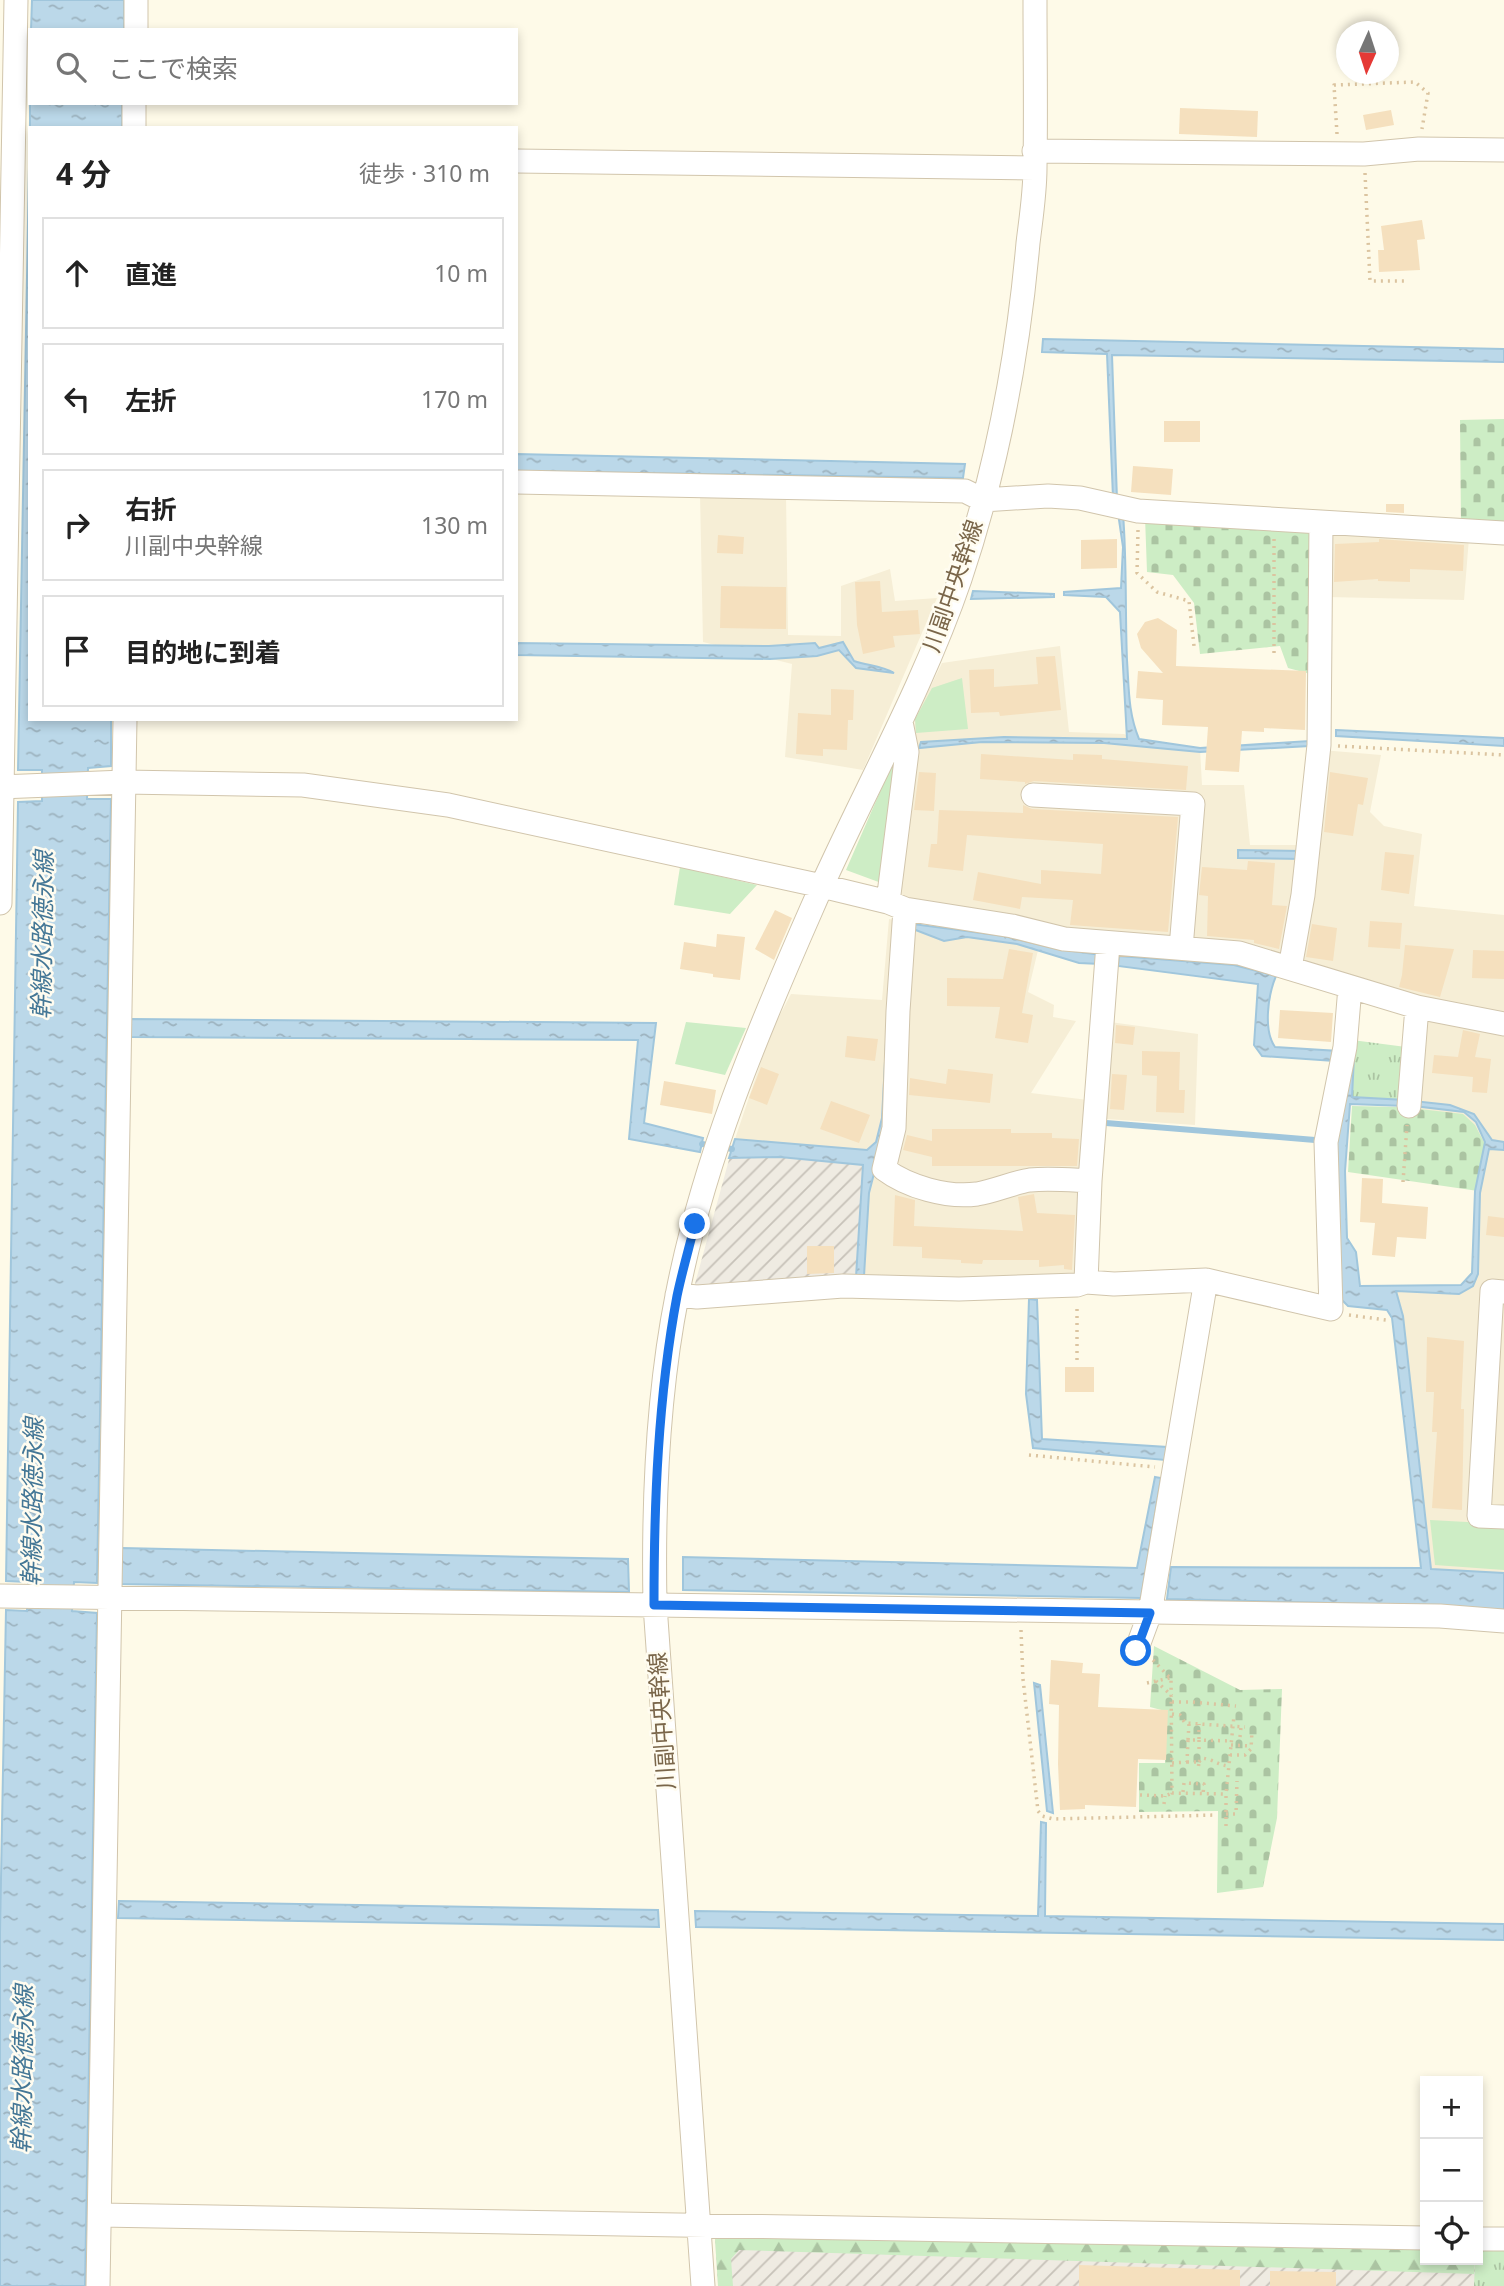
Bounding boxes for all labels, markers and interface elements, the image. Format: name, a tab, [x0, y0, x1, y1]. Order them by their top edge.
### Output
north arrow	[1336, 21, 1399, 84]
search box	[28, 28, 518, 105]
icon: search	[52, 48, 90, 86]
text: ここで検索	[108, 50, 238, 86]
text: 4 分	[56, 153, 111, 194]
text: 徒歩 · 310 m	[359, 157, 490, 189]
icon: ahead	[58, 254, 96, 292]
text: 直進	[125, 256, 177, 292]
text: 10 m	[434, 257, 488, 289]
icon: left	[58, 380, 96, 418]
text: 左折	[125, 382, 177, 418]
text: 170 m	[421, 383, 488, 415]
text: 右折	[125, 491, 177, 527]
icon: right	[58, 506, 96, 544]
text: 130 m	[421, 509, 488, 541]
street label: 川副中央幹線	[914, 515, 990, 656]
text: 川副中央幹線	[125, 529, 263, 561]
icon: arrive	[58, 632, 96, 670]
text: 目的地に到着	[125, 634, 281, 670]
water label: 幹線水路徳永線	[24, 848, 60, 1019]
route end	[679, 1208, 710, 1239]
water label: 幹線水路徳永線	[14, 1415, 50, 1586]
route start	[1120, 1635, 1151, 1666]
street label: 川副中央幹線	[640, 1651, 682, 1791]
water label: 幹線水路徳永線	[4, 1982, 40, 2153]
map controls	[1420, 2076, 1483, 2265]
button: +	[1420, 2076, 1483, 2139]
button: −	[1420, 2139, 1483, 2202]
button: locate	[1420, 2202, 1483, 2265]

